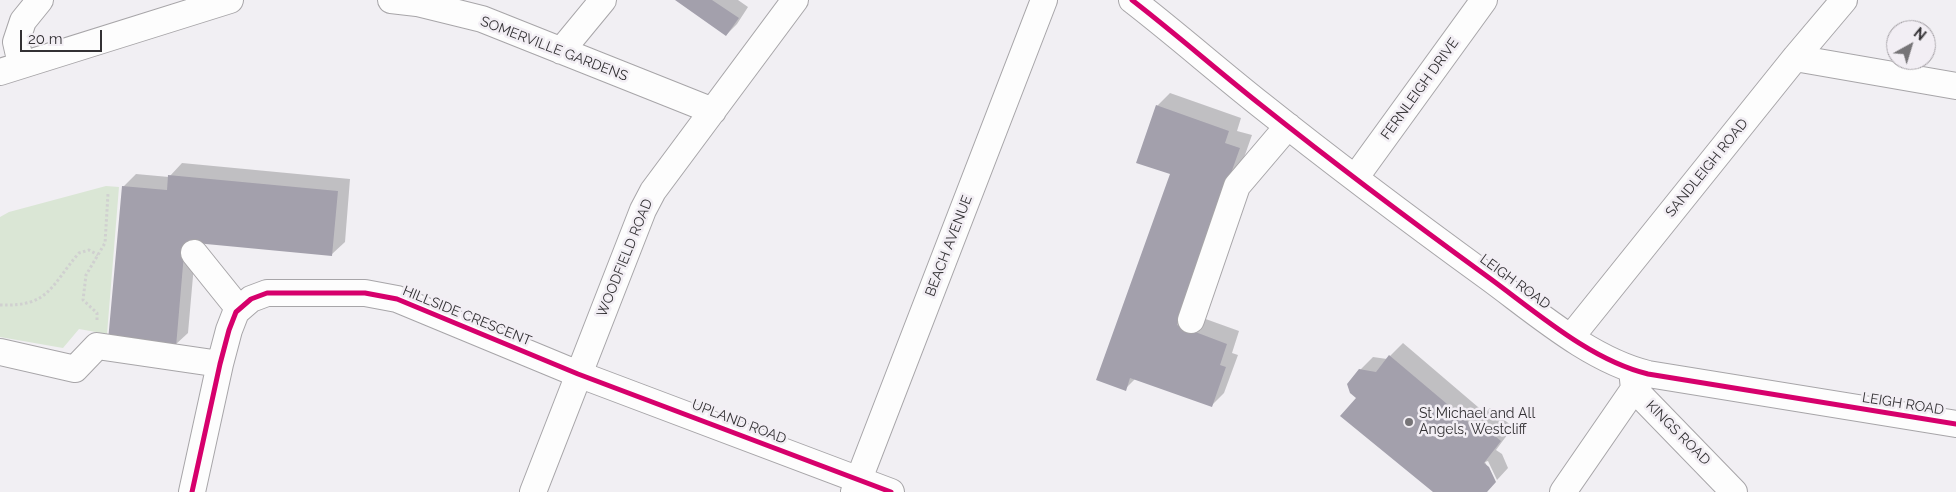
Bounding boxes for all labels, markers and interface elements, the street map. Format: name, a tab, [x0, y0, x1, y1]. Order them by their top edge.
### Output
street label: SOMERVILLE GARDENS	[478, 13, 630, 85]
scale bar	[22, 20, 105, 52]
north arrow	[1886, 20, 1936, 70]
text: N	[1911, 25, 1929, 44]
text: 20 m	[28, 30, 63, 48]
street label: FERNLEIGH DRIVE	[1378, 35, 1462, 143]
street label: SANDLEIGH ROAD	[1662, 116, 1752, 220]
street label: BEACH AVENUE	[922, 193, 976, 299]
street label: WOODFIELD ROAD	[594, 196, 656, 320]
street label: LEIGH ROAD	[1477, 251, 1553, 313]
street label: HILLSIDE CRESCENT	[400, 282, 534, 350]
street label: LEIGH ROAD	[1861, 389, 1945, 419]
street label: UPLAND ROAD	[689, 396, 789, 448]
street label: KINGS ROAD	[1642, 397, 1714, 469]
place label: St Michael and All Angels, Westcliff	[1419, 406, 1535, 438]
marker: St Michael and All Angels, Westcliff	[1403, 416, 1415, 428]

